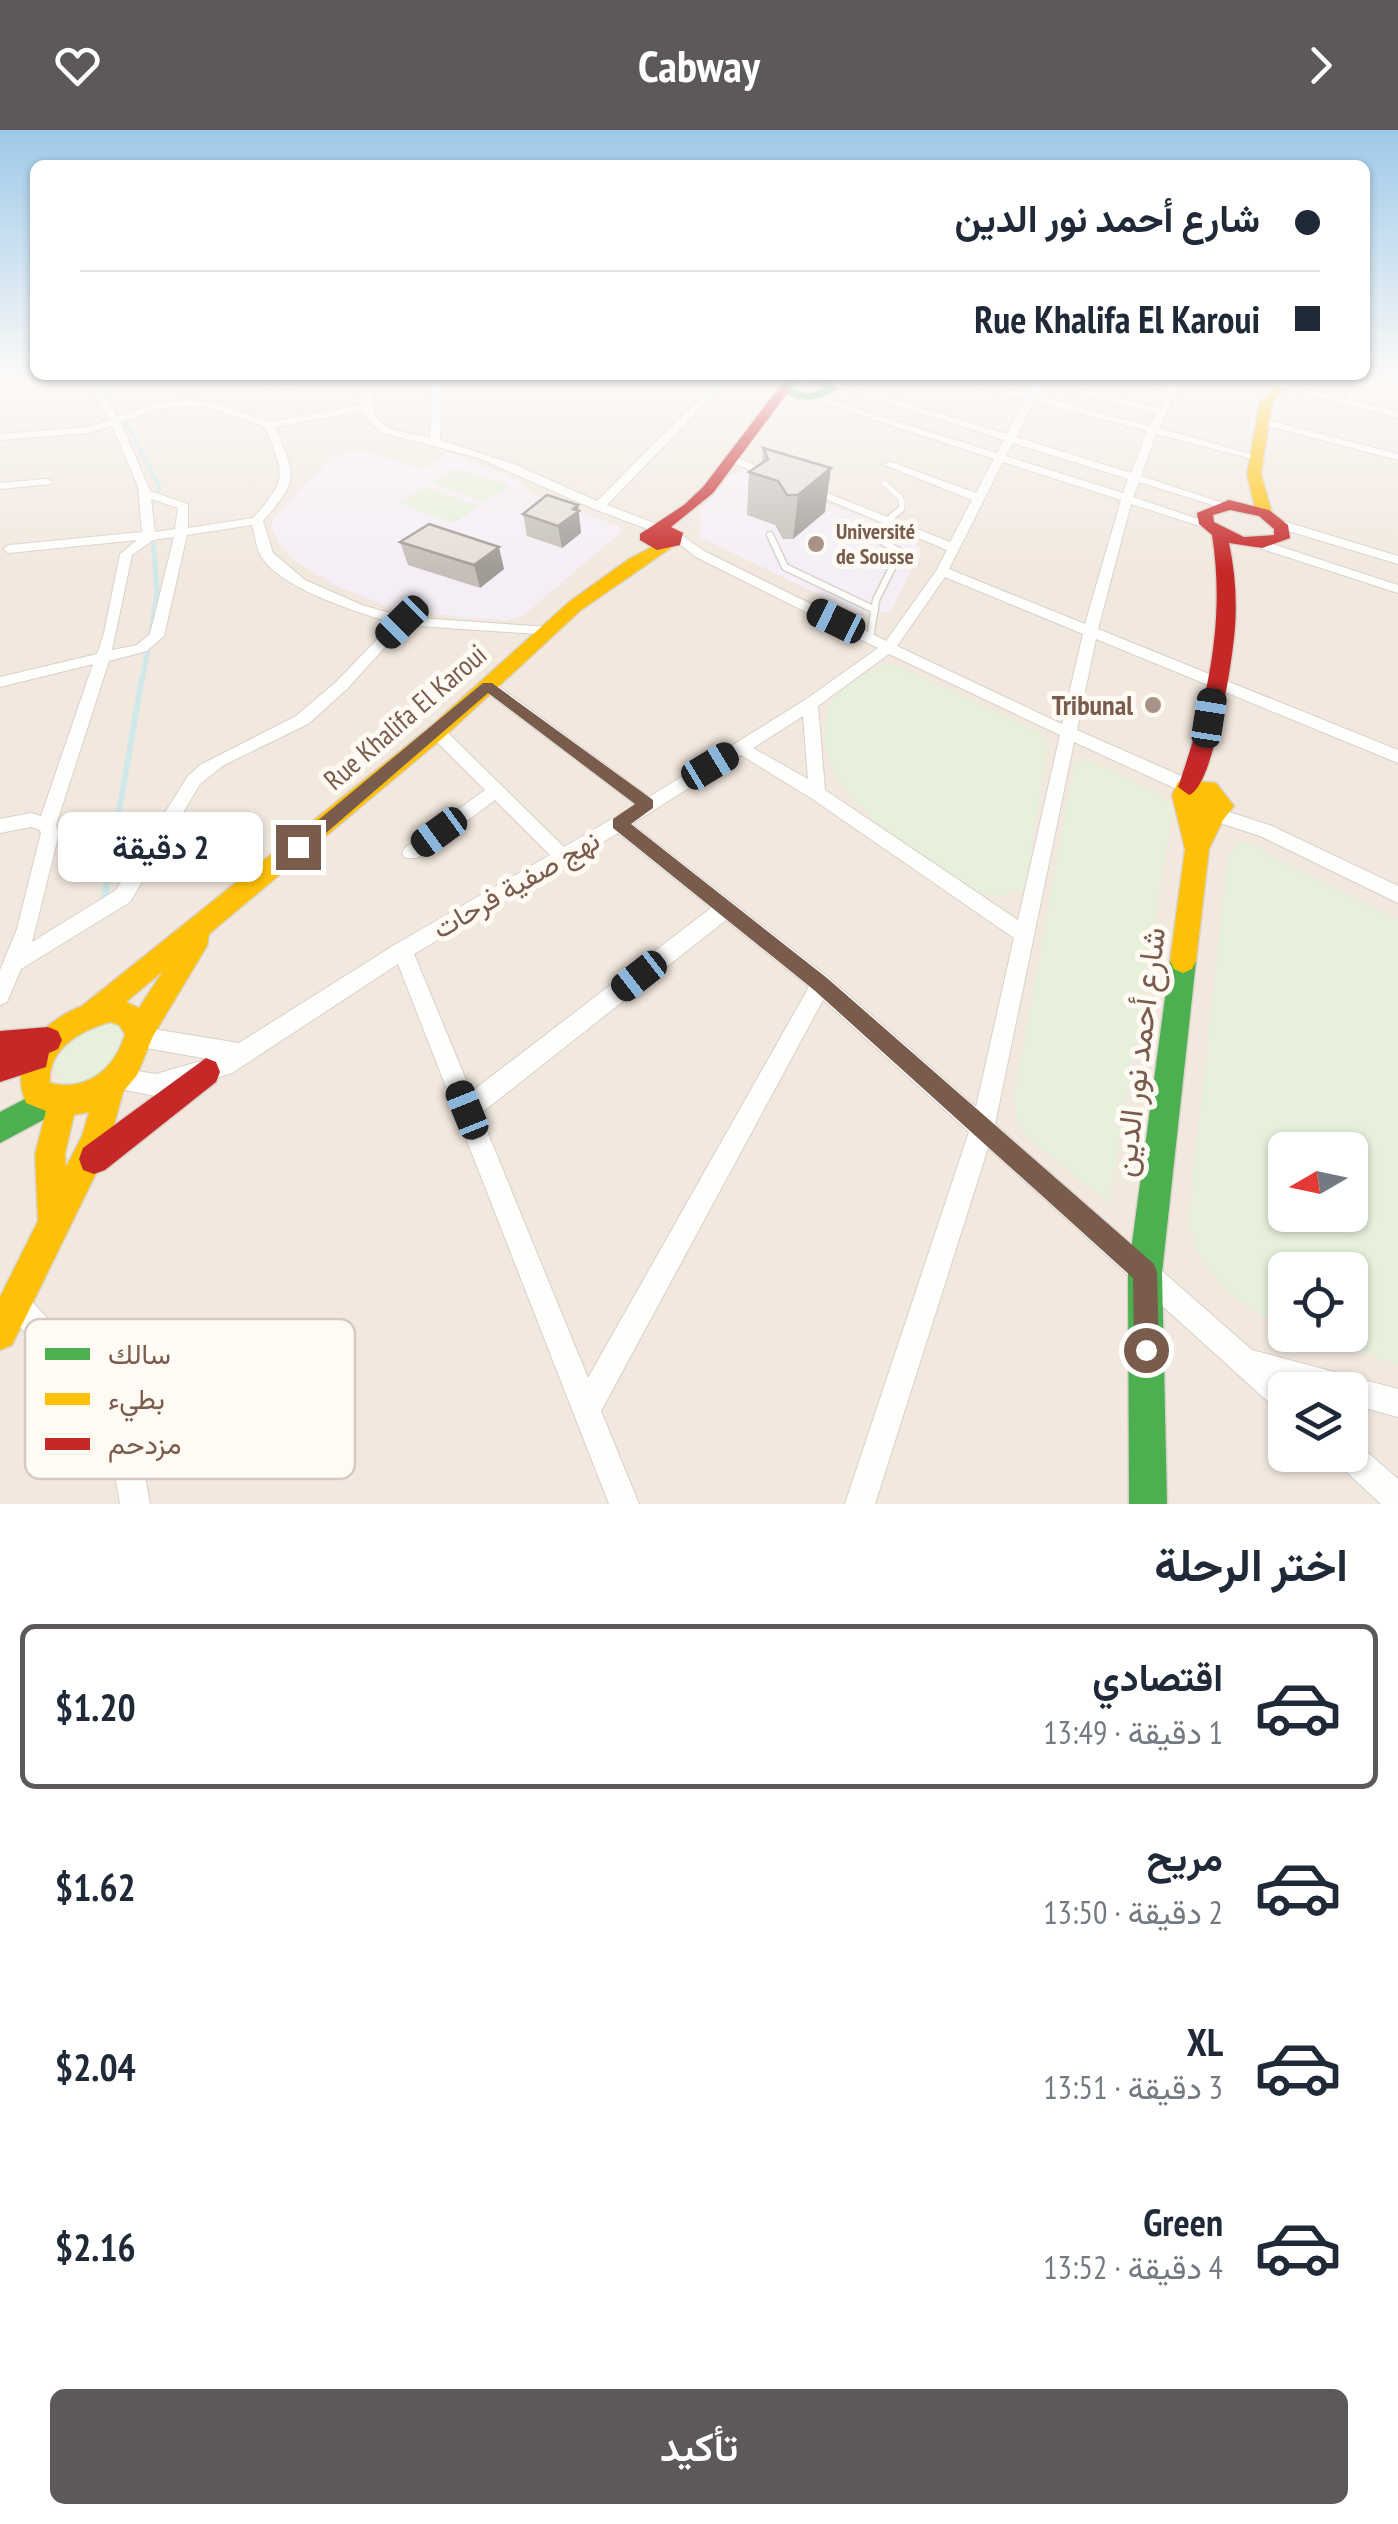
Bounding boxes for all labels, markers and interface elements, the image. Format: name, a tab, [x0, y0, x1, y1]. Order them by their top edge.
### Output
text: Cabway	[638, 36, 760, 94]
icon: heart	[50, 38, 105, 93]
icon: forward	[1293, 38, 1348, 93]
text: شارع أحمد نور الدين	[954, 193, 1260, 242]
text: Rue Khalifa El Karoui	[974, 294, 1260, 343]
place label: Université de Sousse	[836, 517, 915, 570]
marker: Université de Sousse	[805, 533, 827, 555]
car	[370, 590, 434, 654]
car	[802, 594, 870, 648]
street label: Rue Khalifa El Karoui	[315, 636, 494, 798]
place label: Tribunal	[1052, 686, 1133, 723]
car	[1189, 686, 1229, 750]
marker: Tribunal	[1142, 694, 1164, 716]
car	[677, 738, 743, 794]
car	[406, 802, 472, 862]
callout: 2 دقيقة	[58, 812, 263, 882]
street label: نهج صفية فرحات	[425, 821, 607, 948]
route end	[276, 825, 321, 870]
text: 2 دقيقة	[112, 826, 209, 868]
street label: شارع أحمد نور الدين	[1102, 925, 1176, 1179]
car	[606, 946, 672, 1006]
car	[442, 1077, 492, 1143]
north arrow	[1268, 1132, 1368, 1232]
map controls	[1268, 1132, 1368, 1472]
button: locate	[1268, 1252, 1368, 1352]
legend	[25, 1319, 355, 1479]
route start	[1124, 1328, 1169, 1373]
text: سالك	[108, 1335, 171, 1372]
button: layers	[1268, 1372, 1368, 1472]
text: بطيء	[108, 1380, 165, 1422]
text: مزدحم	[108, 1425, 181, 1463]
text: اختر الرحلة	[1154, 1535, 1348, 1593]
text: اقتصادي	[1092, 1652, 1223, 1701]
icon: car	[1253, 1662, 1343, 1752]
text: $1.20	[55, 1682, 136, 1731]
text: 1 دقيقة · 13:49	[1043, 1711, 1223, 1753]
text: مريح	[1147, 1832, 1223, 1881]
icon: car	[1253, 1842, 1343, 1932]
text: $1.62	[55, 1862, 136, 1911]
text: 2 دقيقة · 13:50	[1043, 1891, 1223, 1933]
text: XL	[1187, 2017, 1223, 2066]
icon: car	[1253, 2022, 1343, 2112]
text: $2.04	[55, 2042, 136, 2091]
text: 3 دقيقة · 13:51	[1043, 2066, 1223, 2108]
text: Green	[1143, 2197, 1223, 2246]
icon: car	[1253, 2202, 1343, 2292]
text: $2.16	[55, 2222, 136, 2271]
text: 4 دقيقة · 13:52	[1043, 2246, 1223, 2288]
button: تأكيد	[50, 2389, 1348, 2504]

